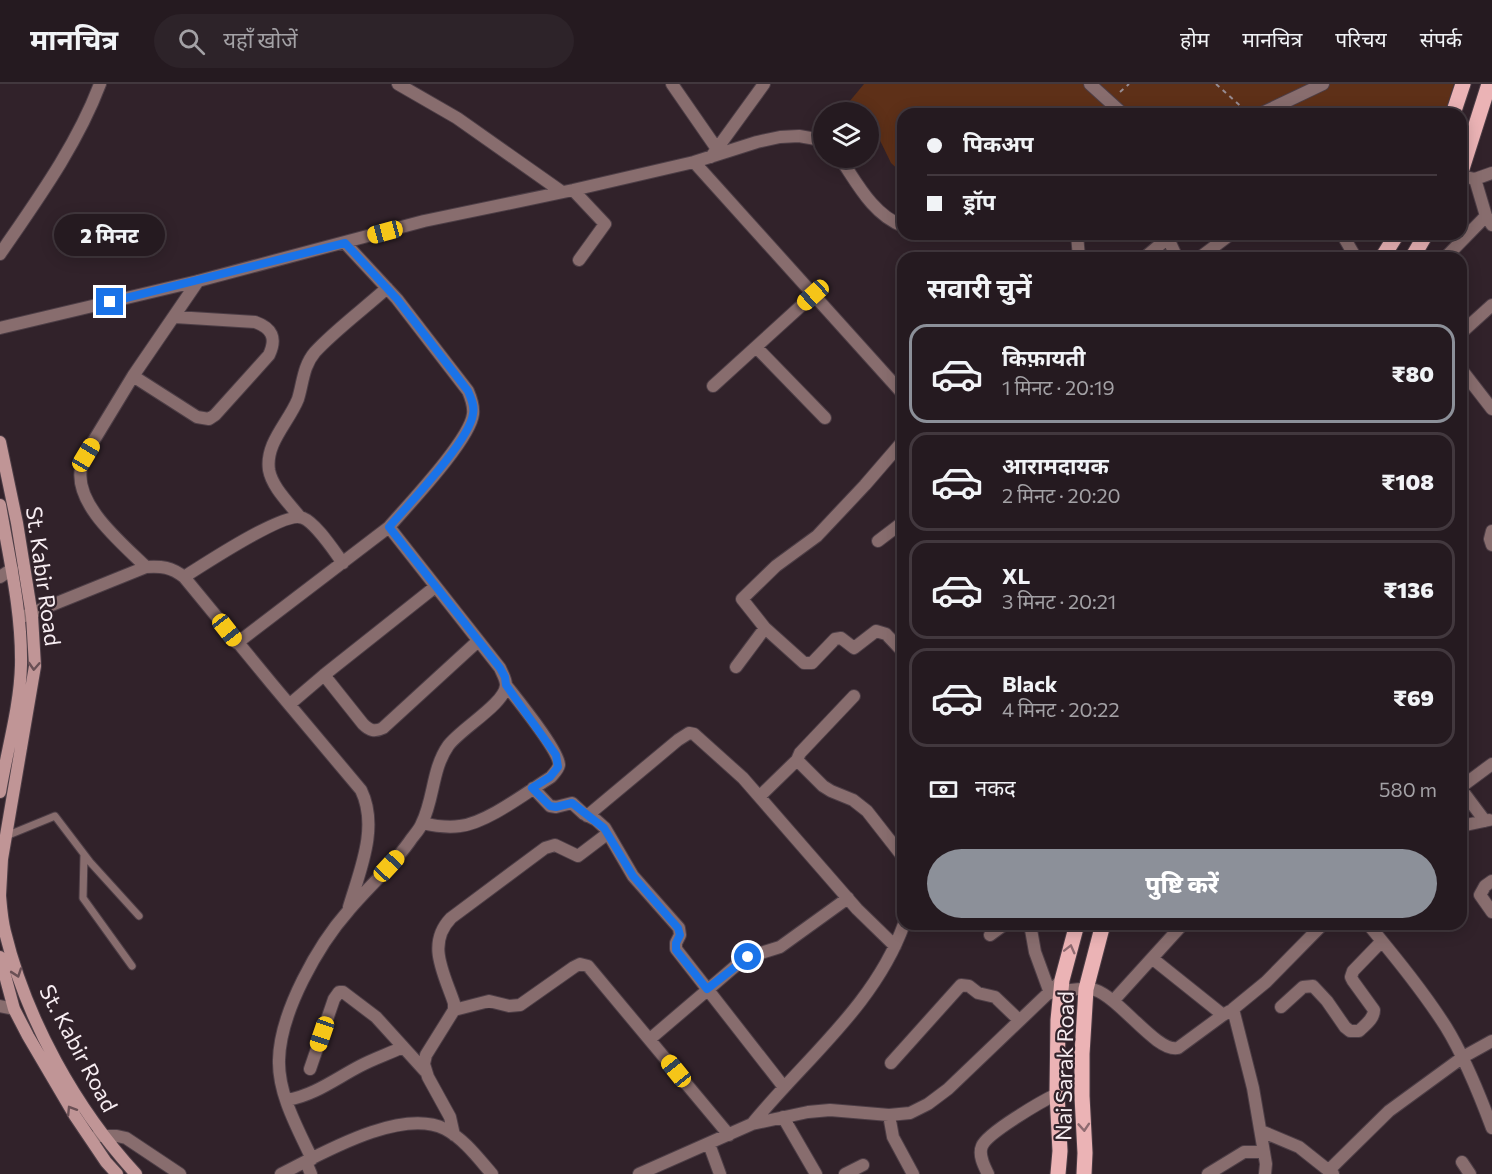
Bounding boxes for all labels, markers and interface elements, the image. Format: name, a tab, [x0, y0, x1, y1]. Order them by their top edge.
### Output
search box	[154, 14, 574, 68]
text: मानचित्र	[30, 22, 118, 56]
icon: search	[175, 25, 208, 58]
text: यहाँ खोजें	[223, 26, 298, 53]
text: होम	[1180, 26, 1209, 51]
text: मानचित्र	[1242, 26, 1302, 51]
text: परिचय	[1335, 26, 1387, 51]
text: संपर्क	[1420, 26, 1462, 51]
map controls	[813, 102, 879, 168]
button: layers	[813, 102, 879, 168]
text: पिकअप	[963, 130, 1034, 157]
text: ड्रॉप	[963, 188, 996, 215]
callout: 2 मिनट	[54, 215, 166, 257]
car	[365, 219, 405, 245]
text: 2 मिनट	[80, 223, 139, 247]
text: सवारी चुनें	[927, 271, 1032, 304]
car	[794, 276, 832, 314]
route end	[96, 288, 123, 315]
text: किफ़ायती	[1002, 344, 1086, 371]
icon: car	[930, 347, 984, 401]
text: ₹80	[1392, 360, 1434, 387]
text: 1 मिनट · 20:19	[1002, 375, 1115, 399]
car	[69, 435, 103, 475]
text: आरामदायक	[1002, 452, 1109, 479]
icon: car	[930, 455, 984, 509]
text: ₹108	[1381, 468, 1434, 495]
text: 2 मिनट · 20:20	[1002, 483, 1121, 507]
street label: St. Kabir Road	[21, 505, 67, 647]
text: XL	[1002, 562, 1030, 589]
icon: car	[930, 563, 984, 617]
text: ₹136	[1383, 576, 1434, 603]
text: 3 मिनट · 20:21	[1002, 589, 1116, 613]
car	[209, 610, 245, 650]
one-way arrow	[27, 661, 40, 670]
text: Black	[1002, 670, 1057, 697]
icon: car	[930, 671, 984, 725]
text: ₹69	[1393, 684, 1434, 711]
text: 4 मिनट · 20:22	[1002, 697, 1120, 721]
icon: cash	[927, 773, 960, 806]
text: नकद	[975, 774, 1016, 801]
text: 580 m	[1379, 777, 1437, 801]
car	[370, 847, 408, 885]
button: पुष्टि करें	[927, 849, 1437, 918]
route start	[734, 943, 761, 970]
one-way arrow	[1063, 944, 1076, 954]
one-way arrow	[10, 967, 23, 978]
street label: St. Kabir Road	[34, 980, 124, 1116]
street label: Nai Sarak Road	[1049, 991, 1079, 1141]
car	[308, 1014, 336, 1054]
car	[658, 1051, 694, 1091]
one-way arrow	[67, 1105, 78, 1116]
one-way arrow	[1077, 1122, 1090, 1131]

